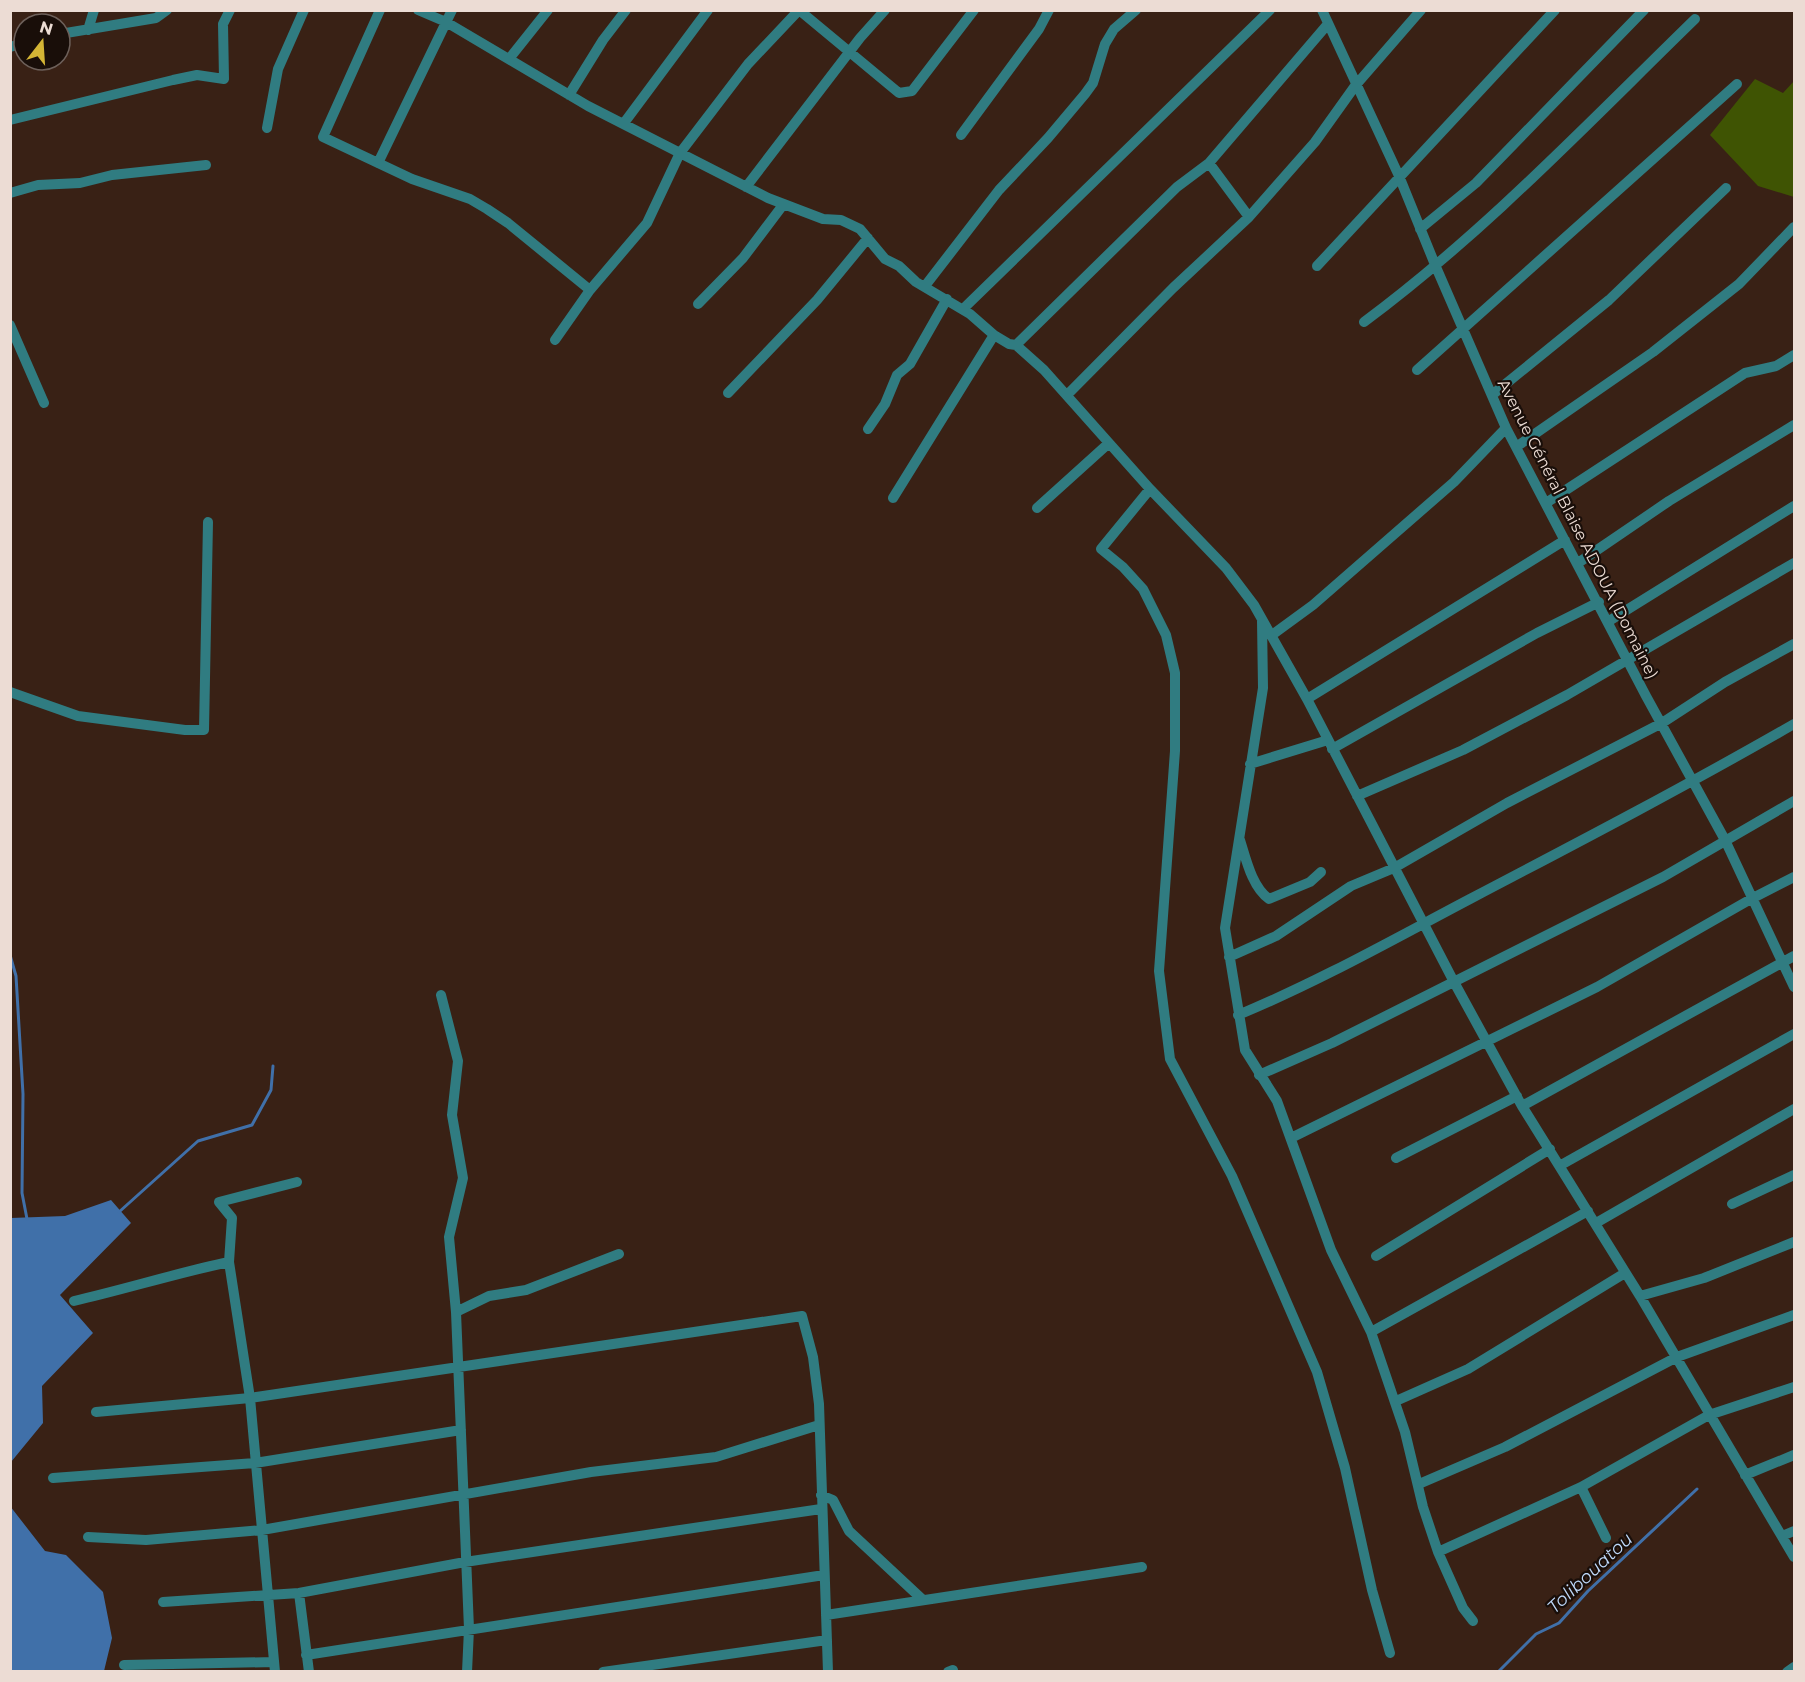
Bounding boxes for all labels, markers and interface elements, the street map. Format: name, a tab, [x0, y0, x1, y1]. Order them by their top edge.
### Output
north arrow	[12, 12, 72, 72]
text: N	[37, 17, 55, 39]
street label: Avenue Général Blaise ADOUA (Domaine)	[1494, 376, 1662, 682]
water label: Tolibouatou	[1543, 1528, 1637, 1618]

